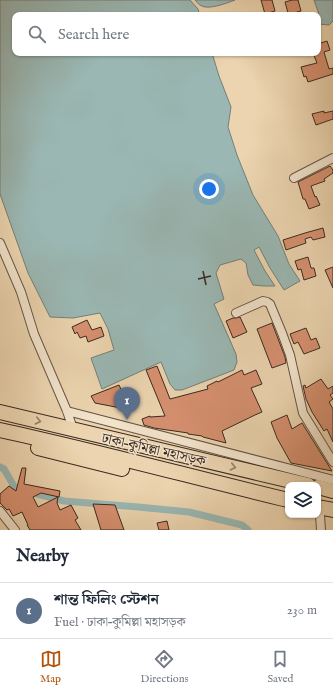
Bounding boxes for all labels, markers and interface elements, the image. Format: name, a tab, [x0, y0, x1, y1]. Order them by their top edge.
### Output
search box	[12, 12, 321, 56]
icon: search	[26, 23, 48, 45]
text: Search here	[58, 25, 129, 44]
your location	[199, 179, 219, 199]
pin: 1	[114, 387, 140, 420]
one-way arrow	[35, 417, 41, 425]
street label: ঢাকা–কুমিল্লা মহাসড়ক	[99, 429, 209, 471]
one-way arrow	[229, 463, 236, 471]
map controls	[285, 482, 321, 518]
button: layers	[285, 482, 321, 518]
text: Nearby	[16, 546, 69, 567]
text: শান্ত ফিলিং স্টেশন	[54, 590, 159, 609]
text: 1	[27, 602, 31, 619]
text: 230 m	[287, 602, 317, 619]
text: Fuel · ঢাকা–কুমিল্লা মহাসড়ক	[54, 614, 186, 631]
tab: Map	[40, 648, 62, 686]
tab: Directions	[141, 648, 188, 686]
tab: Saved	[267, 648, 293, 686]

